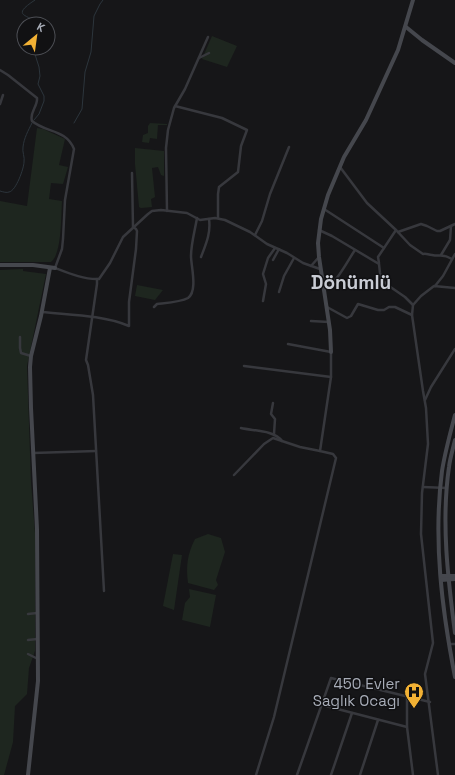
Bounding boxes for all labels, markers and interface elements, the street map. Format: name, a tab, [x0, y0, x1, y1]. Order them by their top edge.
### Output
north arrow	[16, 16, 56, 56]
text: K	[34, 19, 47, 35]
district label: Dönümlü	[311, 270, 391, 295]
place label: 450 Evler Saglık Ocagı	[313, 674, 400, 710]
hospital icon: 450 Evler Saglık Ocagı	[403, 681, 425, 709]

